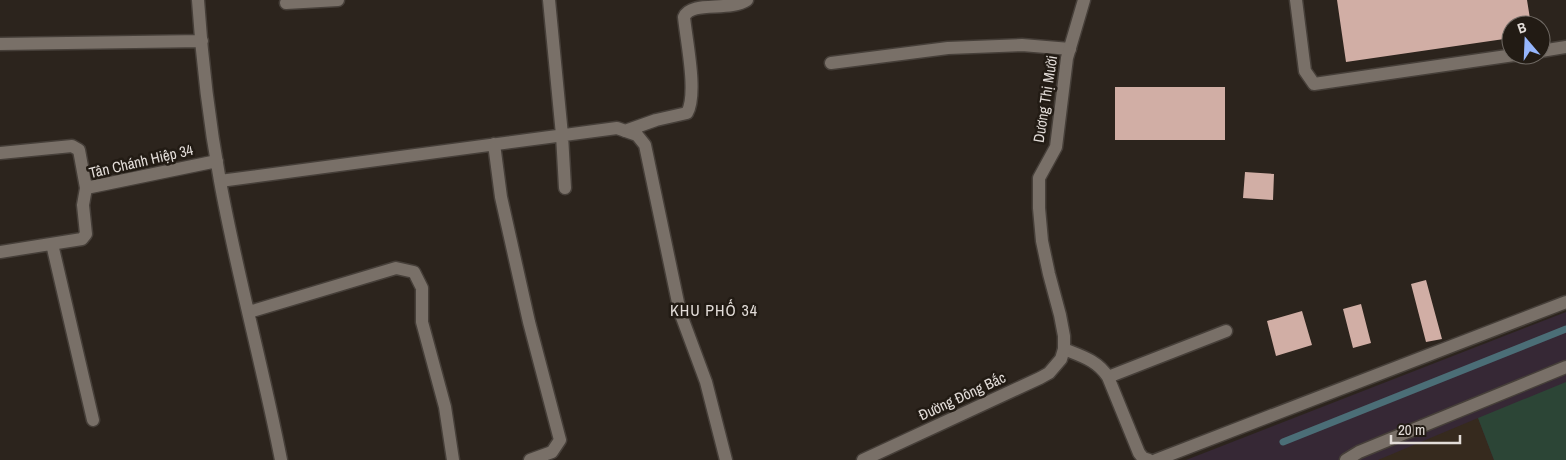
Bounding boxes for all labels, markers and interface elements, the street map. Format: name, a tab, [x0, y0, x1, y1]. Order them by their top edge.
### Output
north arrow	[1501, 15, 1551, 65]
text: B	[1515, 18, 1529, 38]
street label: Dương Thị Mười	[1028, 54, 1062, 144]
street label: Tân Chánh Hiệp 34	[87, 139, 195, 183]
district label: KHU PHỐ 34	[670, 299, 758, 321]
street label: Đường Đông Bắc	[915, 367, 1009, 425]
scale bar	[1391, 412, 1460, 444]
text: 20 m	[1398, 419, 1425, 440]

